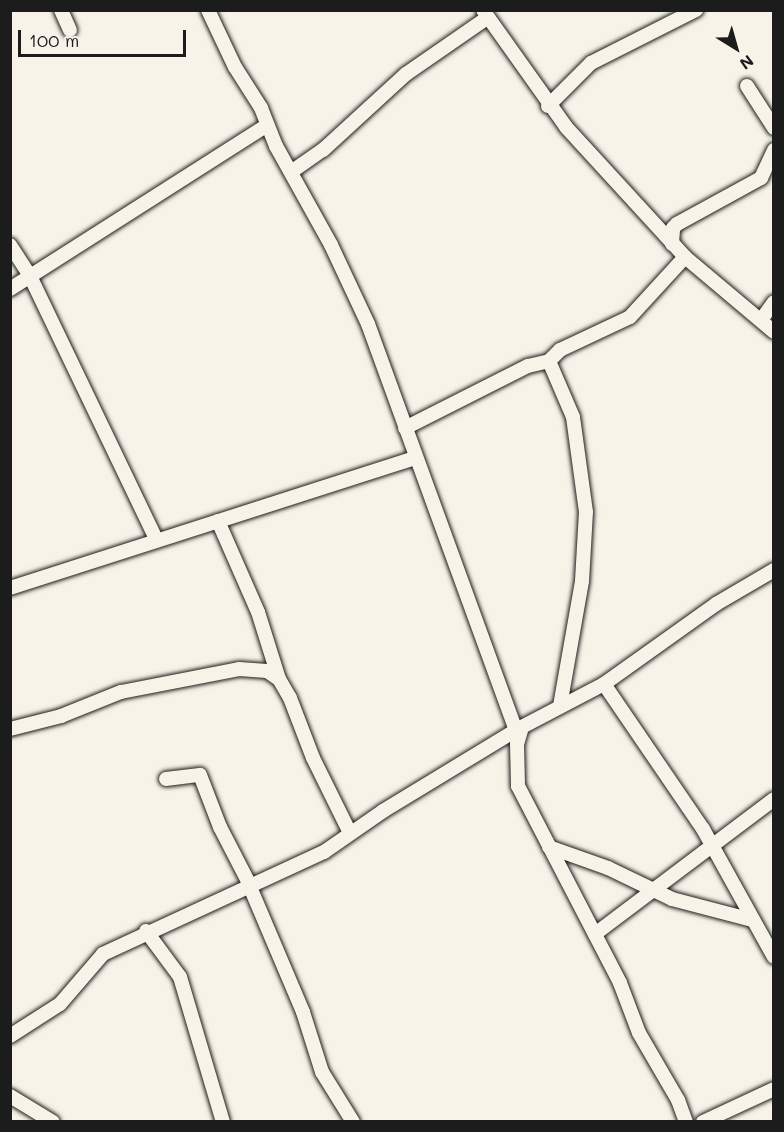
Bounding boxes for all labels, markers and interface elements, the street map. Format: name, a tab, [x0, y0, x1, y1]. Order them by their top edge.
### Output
scale bar	[21, 18, 189, 56]
north arrow	[706, 18, 766, 78]
text: 100 m	[29, 28, 79, 52]
text: N	[736, 51, 758, 75]

